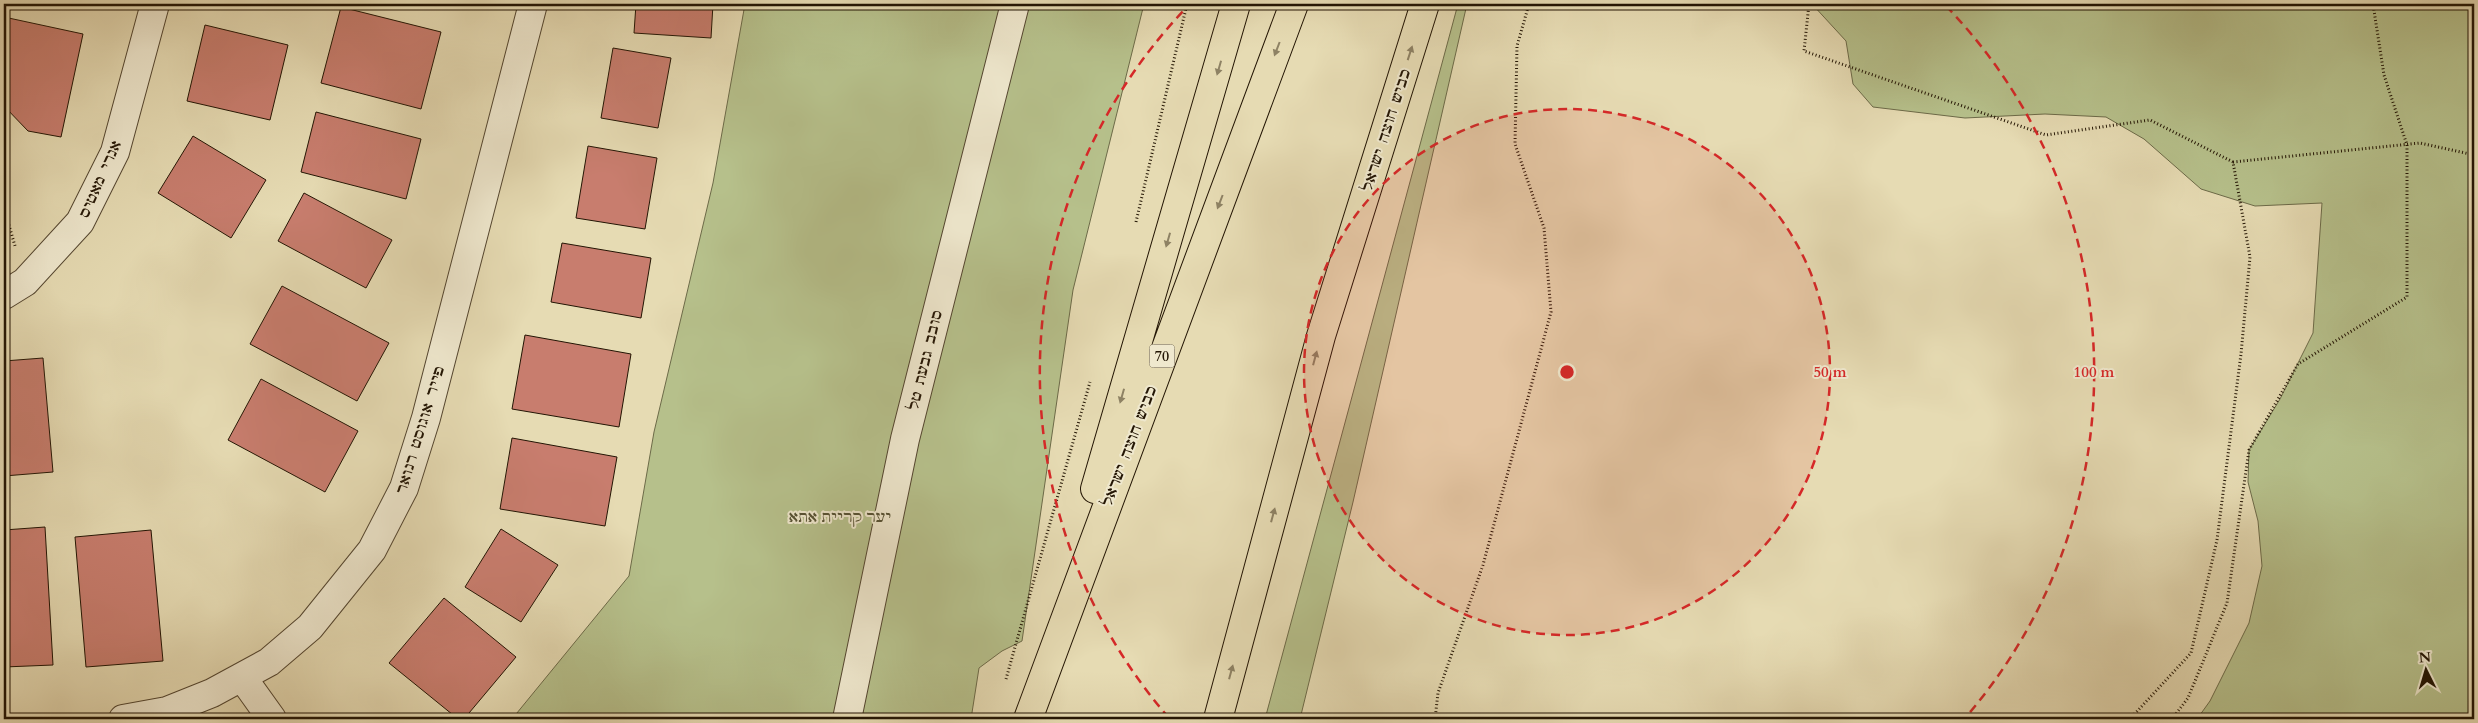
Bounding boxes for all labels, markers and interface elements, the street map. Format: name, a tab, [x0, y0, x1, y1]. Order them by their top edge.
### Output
one-way arrow	[1273, 42, 1280, 57]
one-way arrow	[1407, 45, 1414, 60]
one-way arrow	[1214, 60, 1222, 75]
street label: כביש חוצה ישראל	[1357, 66, 1415, 194]
street label: אנרי מאטיס	[74, 137, 126, 221]
one-way arrow	[1216, 194, 1223, 209]
one-way arrow	[1164, 233, 1172, 248]
street label: סובב גבעת טל	[903, 308, 947, 412]
road number: 70	[1150, 344, 1174, 368]
one-way arrow	[1311, 351, 1319, 366]
text: 50 m	[1813, 362, 1847, 382]
text: 100 m	[2074, 362, 2115, 382]
centre of rings	[1558, 363, 1576, 381]
street label: פייר אוגוסט רנואר	[391, 364, 449, 496]
street label: כביש חוצה ישראל	[1097, 383, 1161, 509]
one-way arrow	[1118, 389, 1126, 404]
park label: יער קריית אתא	[789, 507, 891, 527]
one-way arrow	[1269, 508, 1277, 523]
north arrow	[2400, 646, 2450, 696]
text: N	[2418, 648, 2432, 668]
one-way arrow	[1227, 665, 1235, 680]

